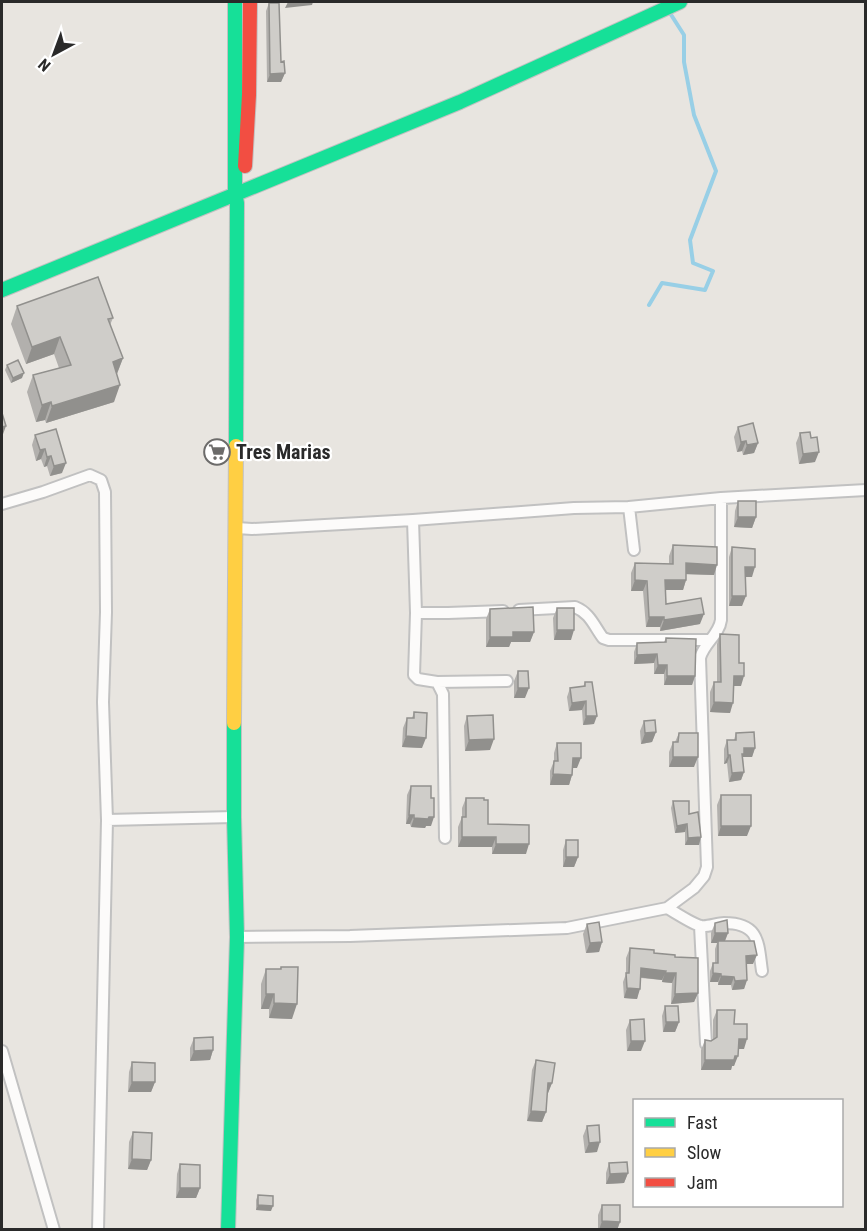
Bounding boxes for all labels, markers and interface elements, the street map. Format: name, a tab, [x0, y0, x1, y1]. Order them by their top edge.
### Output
north arrow	[24, 24, 84, 84]
text: N	[35, 55, 54, 75]
supermarket icon: Tres Marias	[202, 437, 232, 467]
place label: Tres Marias	[236, 440, 331, 464]
legend	[633, 1099, 843, 1207]
text: Fast	[687, 1112, 718, 1133]
text: Slow	[687, 1142, 722, 1163]
text: Jam	[687, 1172, 718, 1193]

